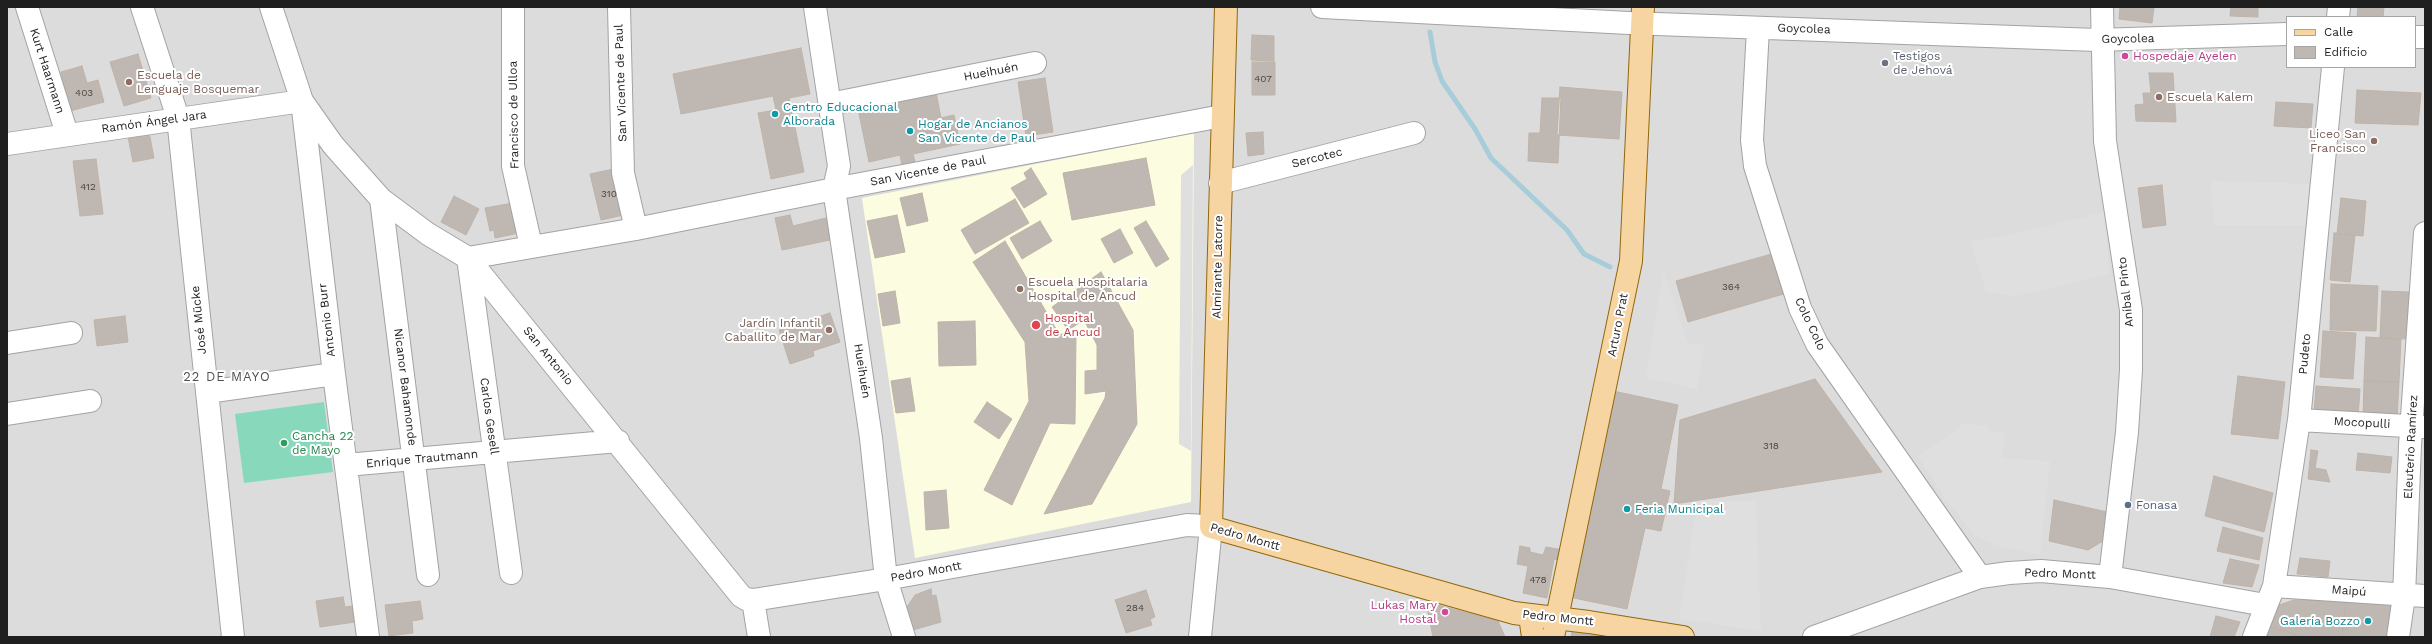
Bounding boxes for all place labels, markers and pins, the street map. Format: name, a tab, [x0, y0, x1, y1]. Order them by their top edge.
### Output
place label: Testigos de Jehová	[1893, 49, 1953, 77]
place label: Hospedaje Ayelen	[2133, 49, 2237, 63]
marker: Hospedaje Ayelen	[2120, 51, 2130, 61]
marker: Testigos de Jehová	[1880, 58, 1890, 68]
place label: Escuela de Lenguaje Bosquemar	[137, 68, 259, 96]
marker: Escuela de Lenguaje Bosquemar	[124, 77, 134, 87]
place label: Escuela Kalem	[2167, 90, 2253, 104]
marker: Escuela Kalem	[2154, 92, 2164, 102]
place label: Centro Educacional Alborada	[783, 100, 897, 128]
marker: Centro Educacional Alborada	[770, 109, 780, 119]
place label: Hogar de Ancianos San Vicente de Paul	[918, 117, 1036, 145]
marker: Hogar de Ancianos San Vicente de Paul	[905, 126, 915, 136]
place label: Liceo San Francisco	[2309, 127, 2366, 155]
marker: Liceo San Francisco	[2369, 136, 2379, 146]
place label: Escuela Hospitalaria Hospital de Ancud	[1028, 275, 1148, 303]
marker: Escuela Hospitalaria Hospital de Ancud	[1015, 284, 1025, 294]
place label: Hospital de Ancud	[1045, 311, 1101, 339]
place label: Jardín Infantil Caballito de Mar	[724, 316, 821, 344]
marker: Hospital de Ancud	[1030, 319, 1042, 331]
marker: Jardín Infantil Caballito de Mar	[824, 325, 834, 335]
place label: Cancha 22 de Mayo	[292, 429, 353, 457]
marker: Cancha 22 de Mayo	[279, 438, 289, 448]
place label: Fonasa	[2136, 498, 2177, 512]
marker: Fonasa	[2123, 500, 2133, 510]
place label: Feria Municipal	[1635, 502, 1724, 516]
marker: Feria Municipal	[1622, 504, 1632, 514]
place label: Lukas Mary Hostal	[1371, 598, 1437, 626]
marker: Lukas Mary Hostal	[1440, 607, 1450, 617]
place label: Galería Bozzo	[2280, 614, 2360, 628]
marker: Galería Bozzo	[2363, 616, 2373, 626]

